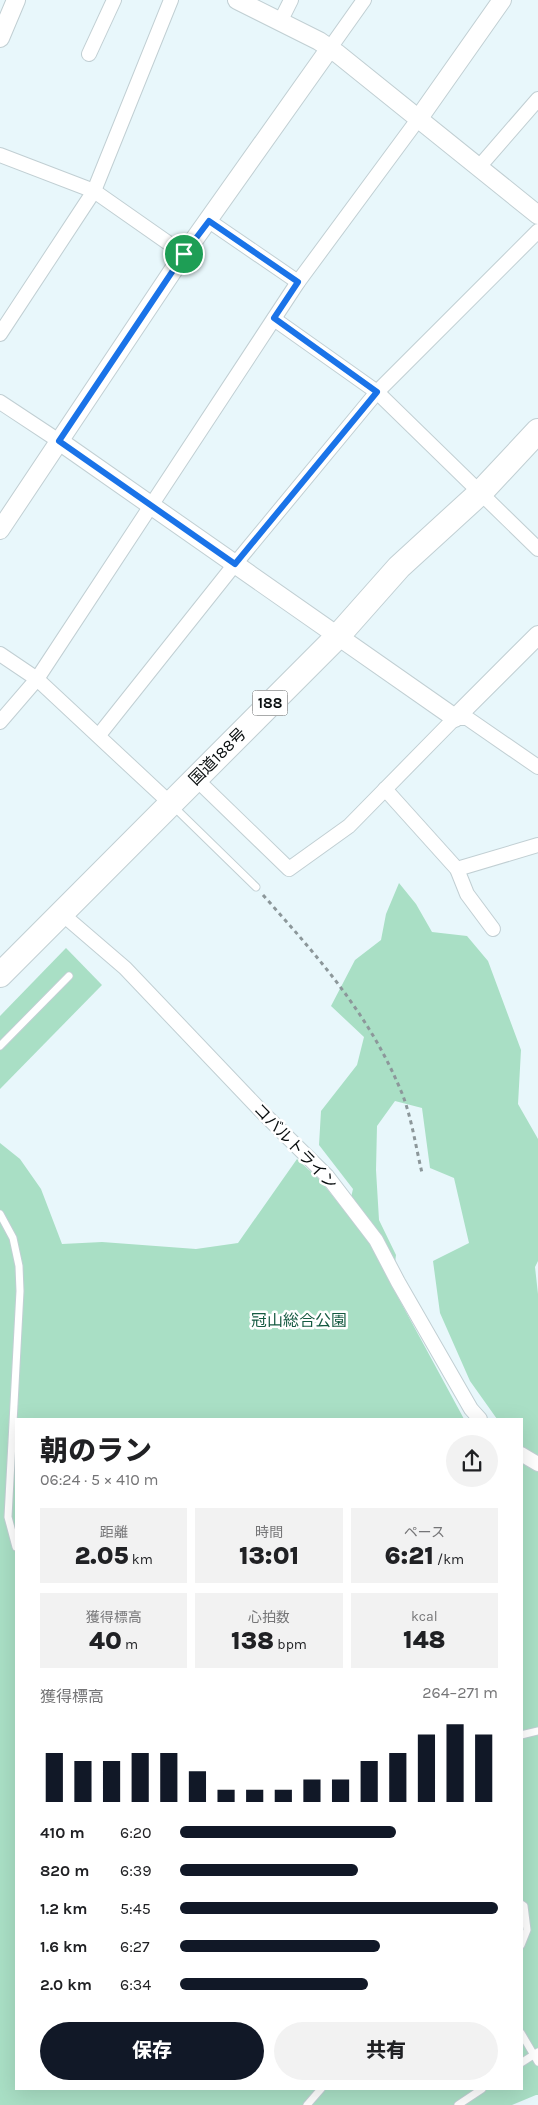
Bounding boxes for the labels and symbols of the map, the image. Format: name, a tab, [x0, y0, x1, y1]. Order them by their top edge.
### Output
pin	[163, 233, 205, 275]
road number: 188	[252, 690, 288, 716]
street label: 国道188号	[185, 724, 250, 789]
street label: コバルトライン	[250, 1099, 341, 1193]
park label: 冠山総合公園	[251, 1311, 347, 1330]

